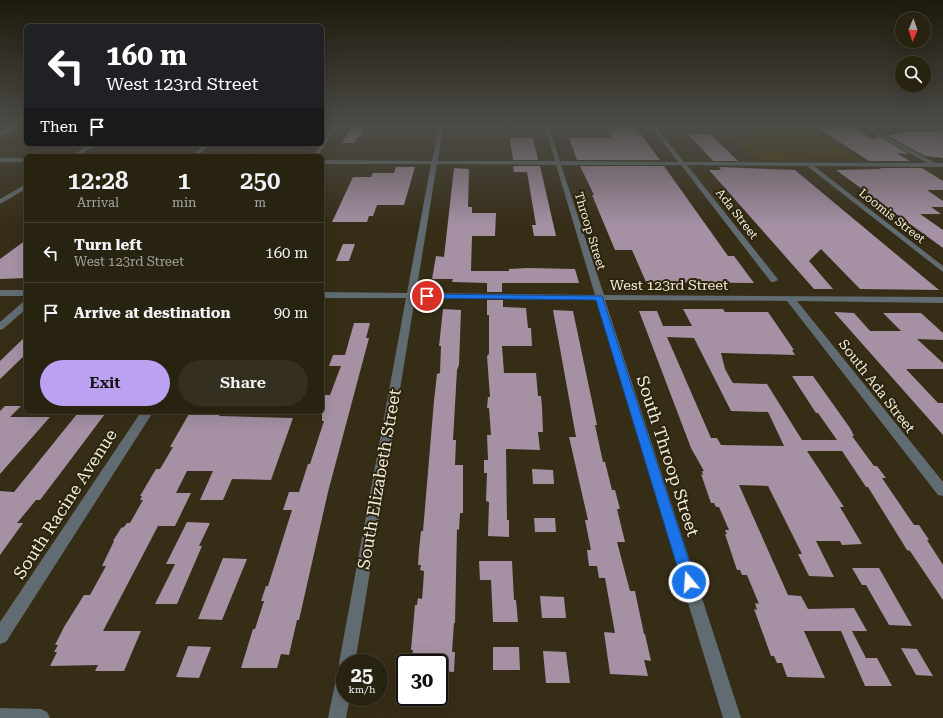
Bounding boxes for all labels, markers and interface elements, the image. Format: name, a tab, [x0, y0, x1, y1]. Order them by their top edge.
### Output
north arrow	[895, 12, 931, 48]
map controls	[895, 12, 931, 92]
text: 160 m	[106, 39, 187, 72]
icon: left	[40, 40, 92, 92]
button: search	[895, 56, 931, 92]
text: West 123rd Street	[106, 73, 258, 94]
icon: arrive	[86, 116, 108, 138]
text: Then	[40, 118, 78, 136]
text: 12:28	[68, 167, 128, 195]
text: 1	[178, 167, 191, 195]
text: 250	[240, 167, 280, 195]
street label: Ada Street	[713, 186, 761, 242]
street label: Loomis Street	[856, 186, 928, 247]
street label: Throop Street	[572, 190, 609, 272]
text: Arrival	[77, 195, 119, 210]
text: min	[172, 195, 196, 210]
text: m	[254, 195, 266, 210]
text: Turn left	[74, 236, 142, 254]
icon: left	[40, 242, 62, 264]
text: 160 m	[265, 244, 308, 262]
text: West 123rd Street	[74, 254, 184, 269]
street label: West 123rd Street	[610, 277, 728, 293]
pin	[410, 279, 444, 313]
icon: arrive	[416, 285, 438, 307]
icon: arrive	[40, 302, 62, 324]
text: Arrive at destination	[74, 304, 230, 322]
text: 90 m	[274, 304, 308, 322]
street label: South Ada Street	[836, 336, 918, 436]
button: Exit	[40, 360, 170, 406]
button: Share	[178, 360, 308, 406]
street label: South Throop Street	[633, 373, 703, 539]
street label: South Elizabeth Street	[353, 387, 405, 571]
street label: South Racine Avenue	[9, 425, 121, 583]
position arrow	[668, 561, 710, 603]
speed limit sign: 30	[396, 654, 448, 706]
text: 25	[351, 663, 373, 687]
text: km/h	[349, 684, 375, 695]

